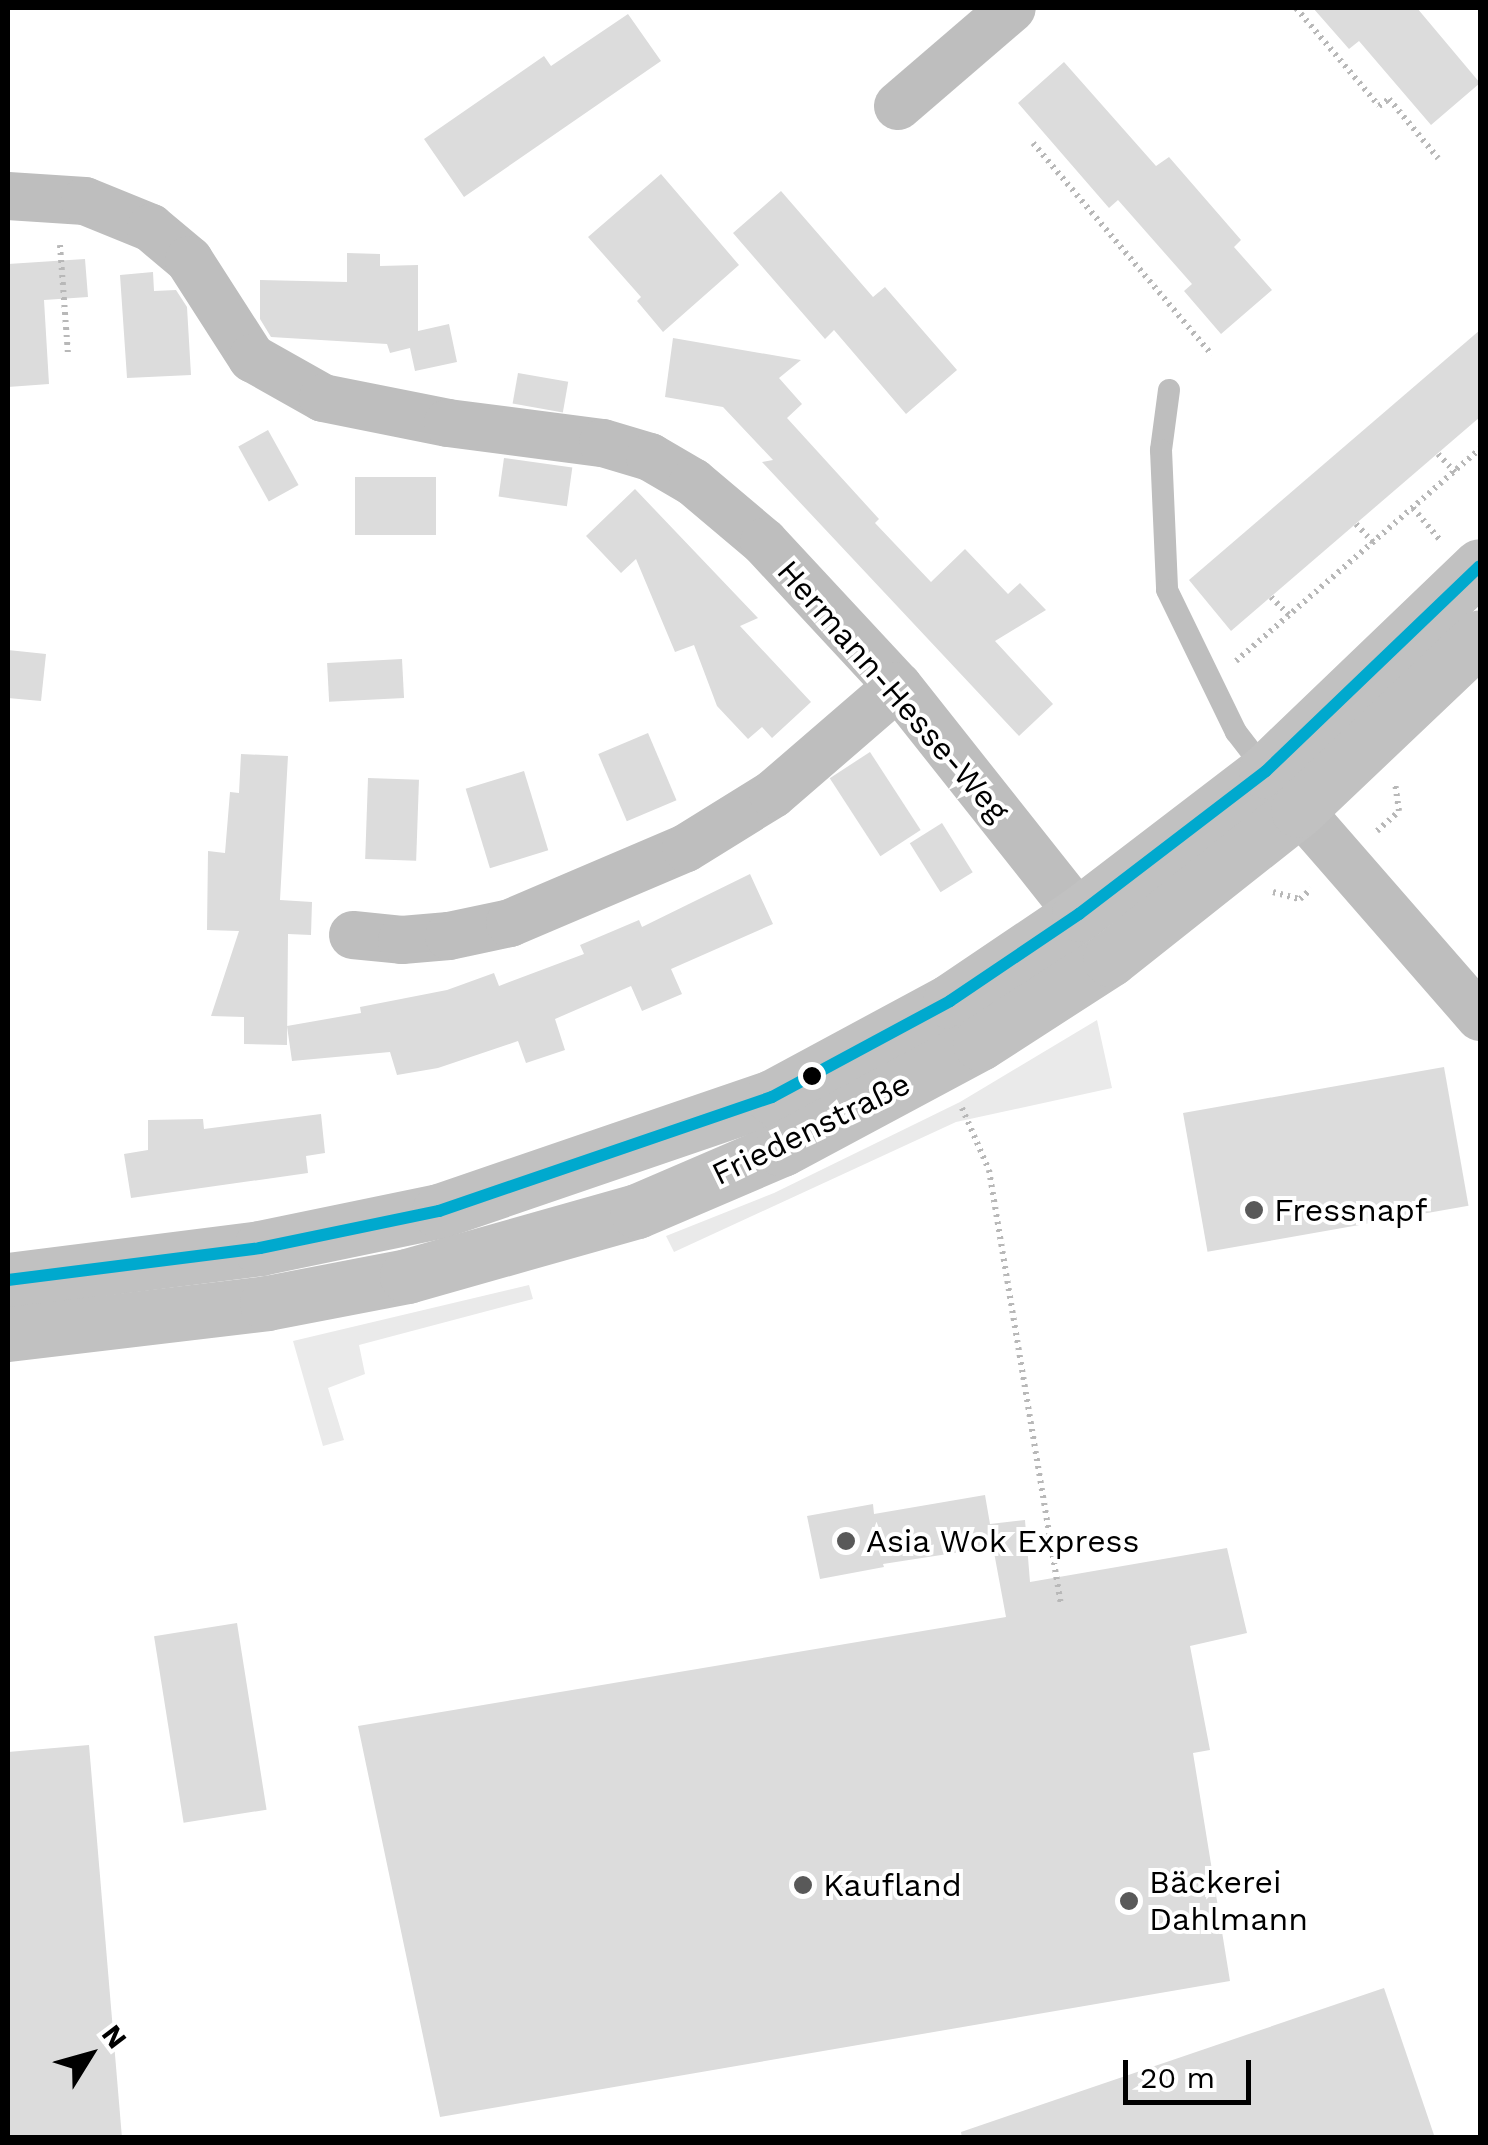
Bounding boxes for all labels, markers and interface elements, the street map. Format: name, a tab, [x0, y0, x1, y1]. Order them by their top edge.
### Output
street label: Hermann-Hesse-Weg	[769, 553, 1017, 829]
street label: Friedenstraße	[706, 1064, 916, 1194]
unlabelled marker	[802, 1066, 822, 1086]
place label: Fressnapf	[1274, 1191, 1427, 1229]
marker: Fressnapf	[1243, 1199, 1265, 1221]
place label: Asia Wok Express	[866, 1522, 1142, 1560]
marker: Asia Wok Express	[835, 1530, 857, 1552]
place label: Bäckerei Dahlmann	[1149, 1864, 1308, 1939]
place label: Kaufland	[823, 1866, 962, 1904]
marker: Kaufland	[792, 1874, 814, 1896]
marker: Bäckerei Dahlmann	[1118, 1890, 1140, 1912]
north arrow	[40, 2005, 140, 2105]
text: N	[95, 2018, 134, 2055]
scale bar	[1128, 2040, 1256, 2102]
text: 20 m	[1140, 2060, 1215, 2095]

